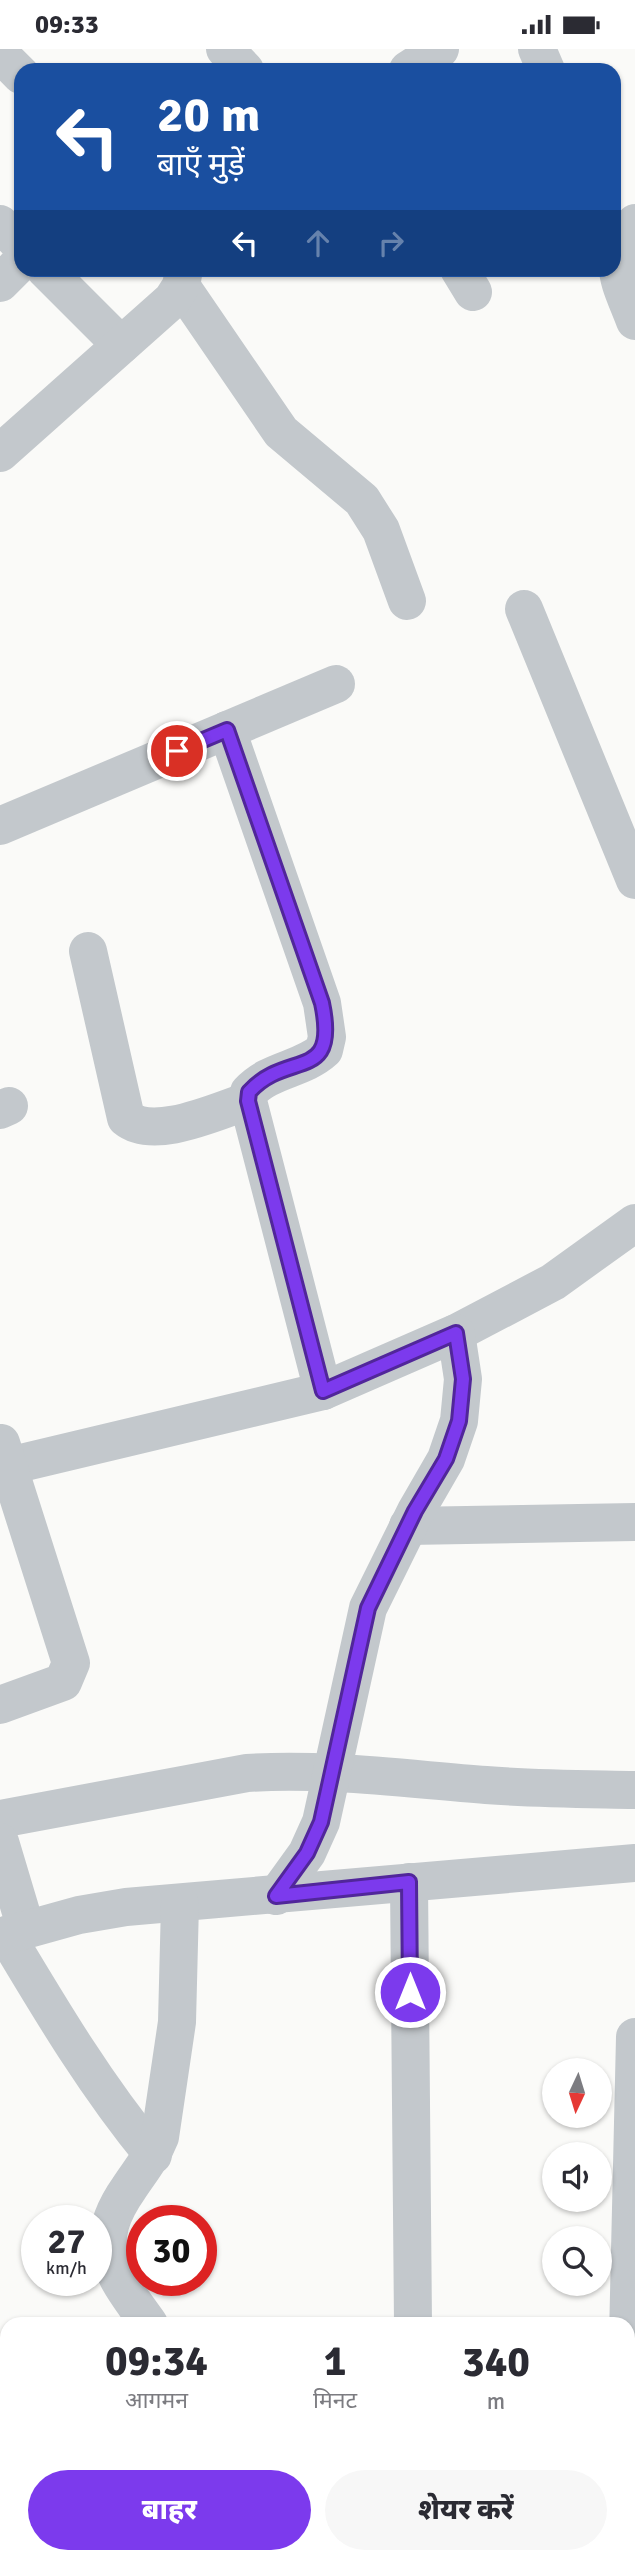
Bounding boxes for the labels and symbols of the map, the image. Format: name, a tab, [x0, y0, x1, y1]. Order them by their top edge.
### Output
pin	[147, 721, 207, 781]
position arrow	[373, 1955, 447, 2029]
north arrow	[542, 2058, 612, 2128]
speed limit sign: 30	[126, 2205, 217, 2296]

